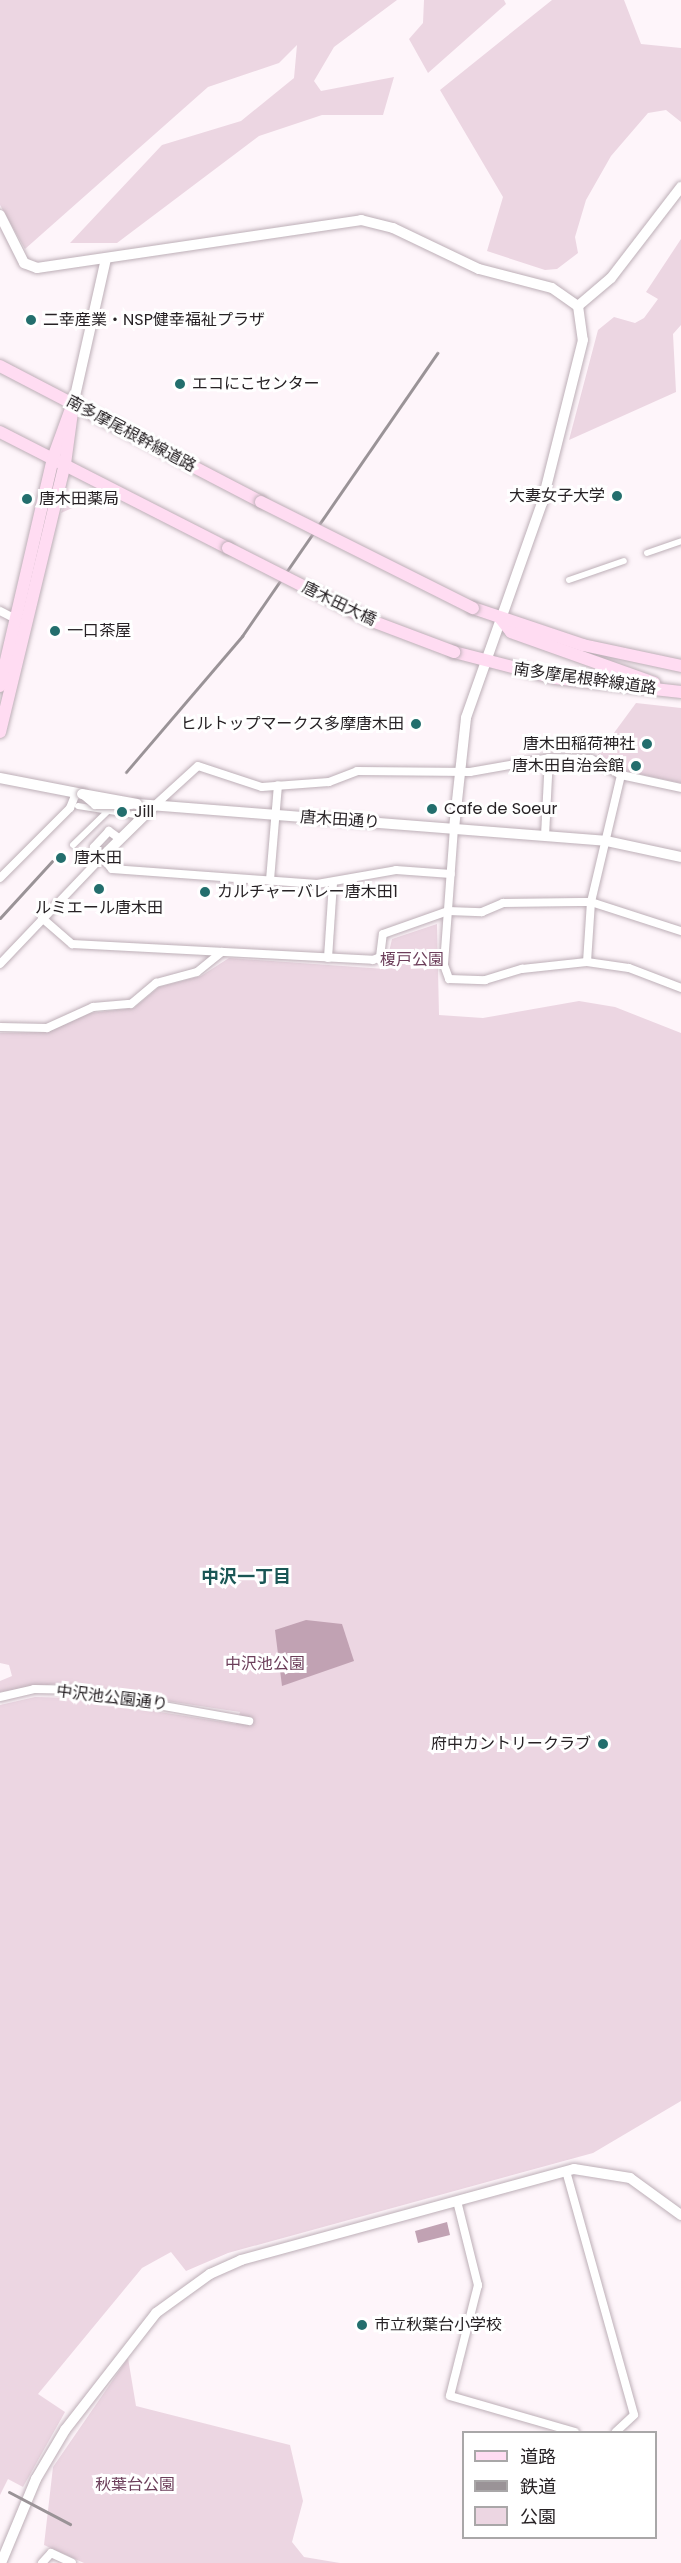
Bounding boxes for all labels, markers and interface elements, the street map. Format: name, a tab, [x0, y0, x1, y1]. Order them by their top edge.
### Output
place label: 二幸産業・NSP健幸福祉プラザ	[43, 310, 265, 330]
marker: 二幸産業・NSP健幸福祉プラザ	[24, 313, 38, 327]
place label: エコにこセンター	[192, 374, 320, 394]
marker: エコにこセンター	[173, 377, 187, 391]
street label: 南多摩尾根幹線道路	[63, 392, 199, 476]
place label: 大妻女子大学	[509, 486, 605, 506]
place label: 唐木田薬局	[39, 489, 119, 509]
marker: 大妻女子大学	[610, 489, 624, 503]
marker: 唐木田薬局	[20, 492, 34, 506]
street label: 唐木田大橋	[299, 578, 379, 630]
place label: 一口茶屋	[67, 621, 131, 641]
marker: 一口茶屋	[48, 624, 62, 638]
street label: 南多摩尾根幹線道路	[512, 659, 658, 699]
place label: ヒルトップマークス多摩唐木田	[180, 714, 404, 734]
marker: ヒルトップマークス多摩唐木田	[409, 717, 423, 731]
place label: 唐木田稲荷神社	[523, 734, 635, 754]
marker: 唐木田稲荷神社	[640, 737, 654, 751]
place label: 唐木田自治会館	[512, 756, 624, 776]
marker: 唐木田自治会館	[629, 759, 643, 773]
place label: Cafe de Soeur	[444, 799, 557, 819]
place label: Jill	[134, 802, 154, 822]
marker: Cafe de Soeur	[425, 802, 439, 816]
marker: Jill	[115, 805, 129, 819]
street label: 唐木田通り	[299, 808, 381, 832]
place label: 唐木田	[74, 848, 122, 868]
marker: 唐木田	[52, 849, 70, 867]
marker: ルミエール唐木田	[92, 882, 106, 896]
place label: カルチャーバレー唐木田1	[217, 882, 398, 902]
marker: カルチャーバレー唐木田1	[198, 885, 212, 899]
place label: ルミエール唐木田	[35, 898, 163, 918]
park label: 榎戸公園	[380, 950, 444, 970]
district label: 中沢一丁目	[201, 1566, 291, 1588]
park label: 中沢池公園	[225, 1654, 305, 1674]
street label: 中沢池公園通り	[55, 1682, 169, 1714]
place label: 府中カントリークラブ	[431, 1734, 591, 1754]
marker: 府中カントリークラブ	[596, 1737, 610, 1751]
place label: 市立秋葉台小学校	[374, 2315, 502, 2335]
marker: 市立秋葉台小学校	[355, 2318, 369, 2332]
legend	[462, 2431, 657, 2539]
text: 道路	[520, 2444, 556, 2469]
text: 鉄道	[520, 2474, 556, 2499]
park label: 秋葉台公園	[95, 2475, 175, 2495]
text: 公園	[520, 2504, 556, 2529]

